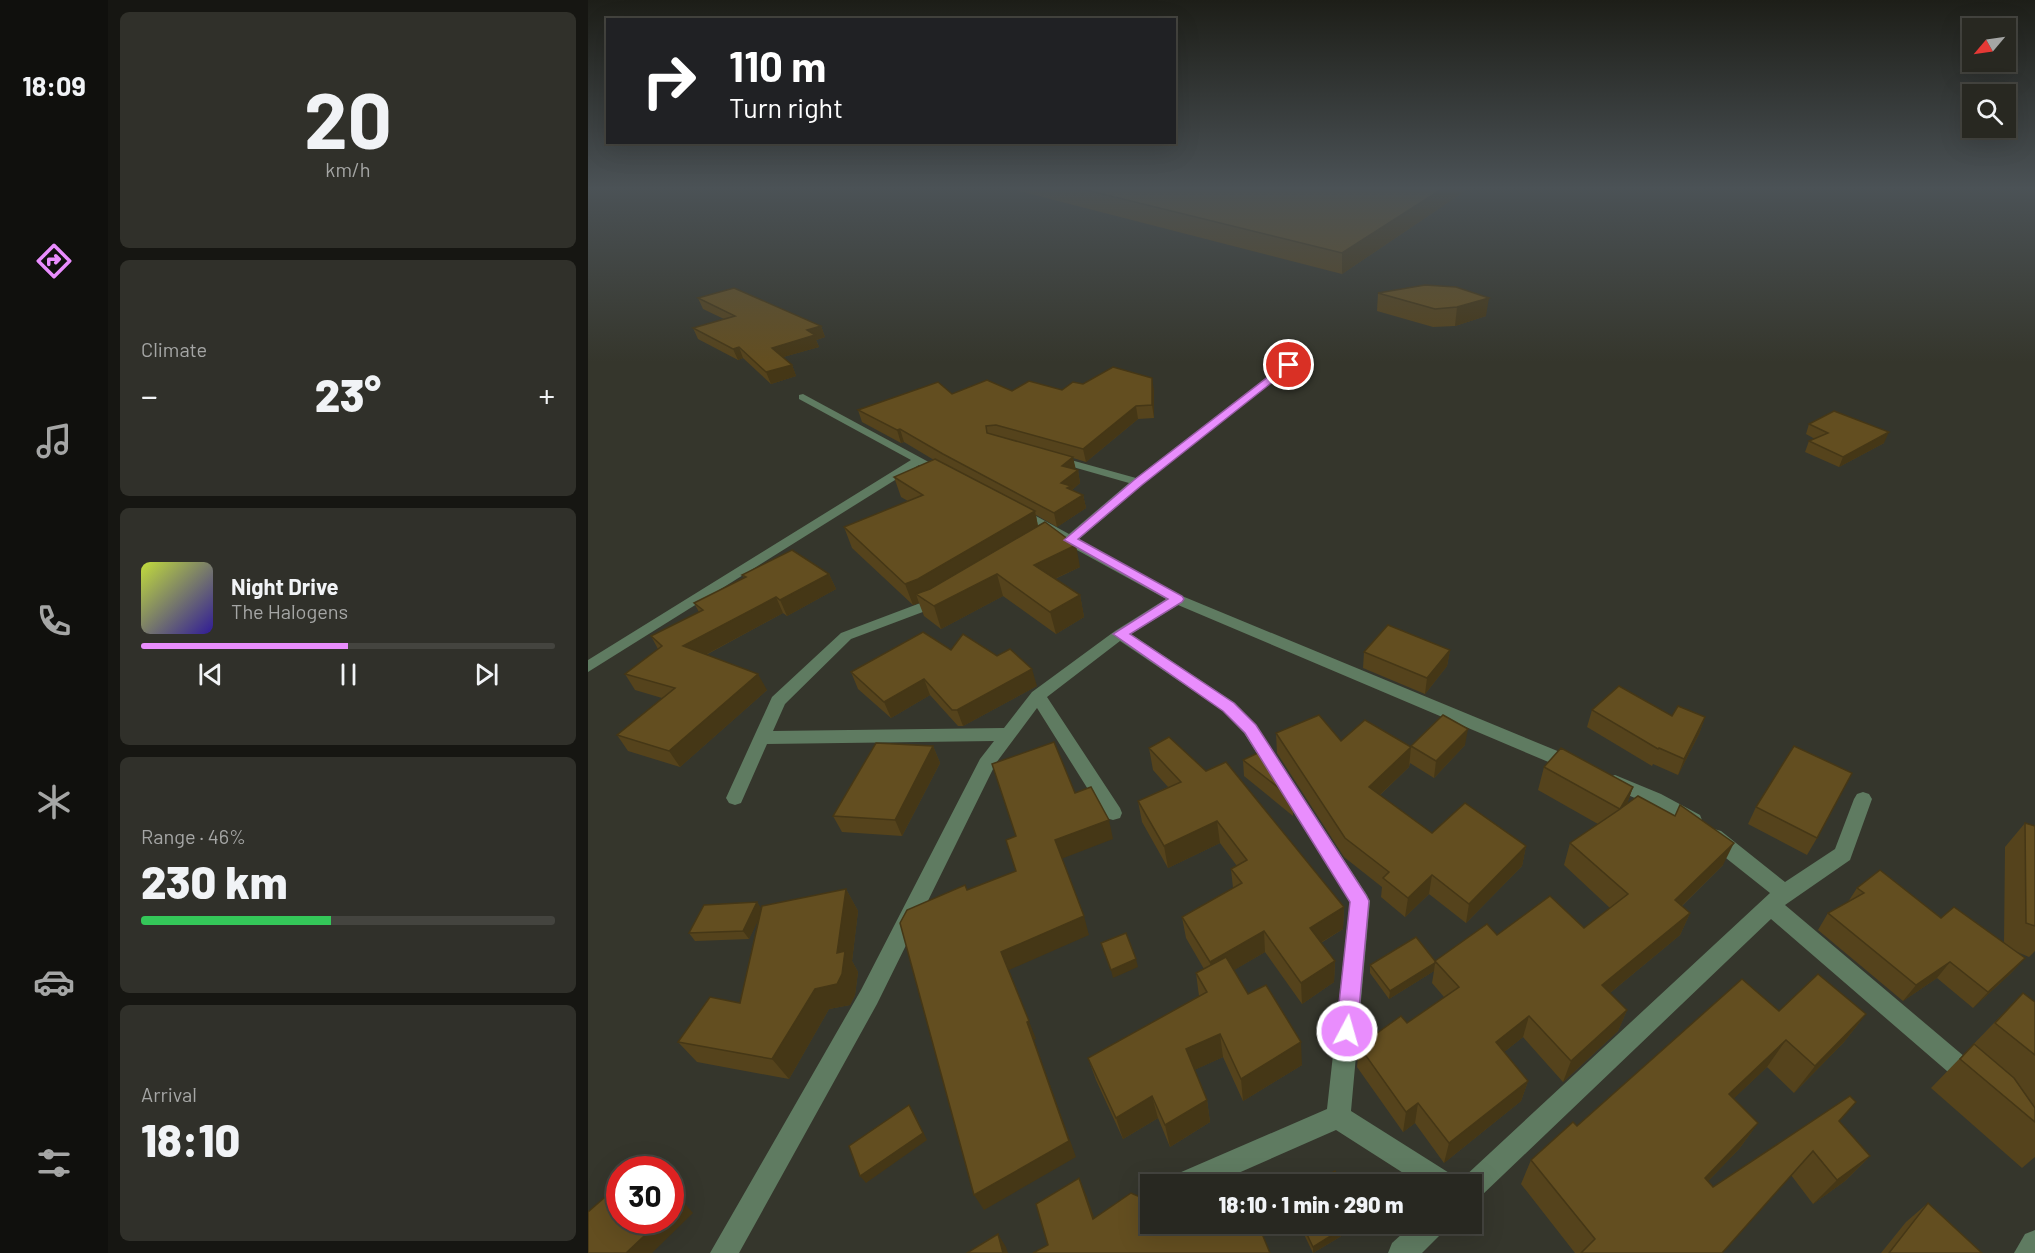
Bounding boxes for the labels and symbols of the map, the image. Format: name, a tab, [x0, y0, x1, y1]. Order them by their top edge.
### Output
north arrow	[1962, 18, 2016, 72]
pin	[1263, 339, 1314, 390]
position arrow	[1315, 999, 1379, 1063]
speed limit sign: 30	[606, 1156, 684, 1234]

